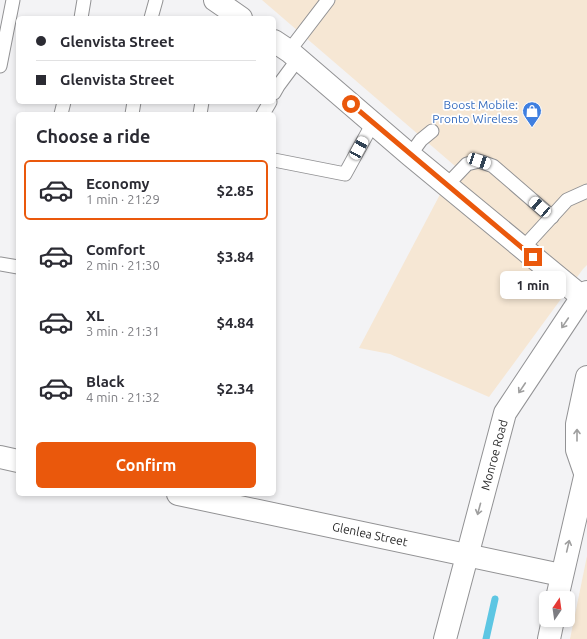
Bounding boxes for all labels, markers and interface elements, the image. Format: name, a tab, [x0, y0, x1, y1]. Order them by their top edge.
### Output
text: Glenvista Street	[60, 33, 174, 50]
text: Glenvista Street	[60, 71, 174, 88]
route start	[342, 95, 360, 113]
place label: Boost Mobile: Pronto Wireless	[432, 98, 518, 125]
shop icon: Boost Mobile: Pronto Wireless	[521, 100, 543, 128]
text: Choose a ride	[36, 126, 150, 146]
car	[348, 135, 370, 161]
car	[466, 151, 492, 171]
icon: car	[38, 172, 74, 208]
text: Economy	[86, 175, 150, 192]
text: $2.85	[216, 182, 254, 199]
text: 1 min · 21:29	[86, 192, 160, 206]
car	[527, 195, 553, 219]
icon: car	[38, 238, 74, 274]
text: Comfort	[86, 241, 145, 258]
text: $3.84	[216, 248, 254, 265]
route end	[524, 248, 542, 266]
text: 2 min · 21:30	[86, 258, 160, 272]
callout: 1 min	[500, 271, 566, 299]
text: 1 min	[517, 278, 549, 292]
icon: car	[38, 304, 74, 340]
text: XL	[86, 307, 104, 324]
text: $4.84	[216, 314, 254, 331]
one-way arrow	[561, 317, 569, 328]
text: 3 min · 21:31	[86, 324, 160, 338]
icon: car	[38, 370, 74, 406]
text: Black	[86, 373, 125, 390]
text: $2.34	[216, 380, 254, 397]
one-way arrow	[518, 382, 526, 393]
text: 4 min · 21:32	[86, 390, 160, 404]
street label: Monroe Road	[478, 418, 510, 492]
one-way arrow	[573, 429, 581, 442]
button: Confirm	[36, 442, 256, 488]
one-way arrow	[475, 502, 482, 515]
street label: Glenlea Street	[331, 520, 409, 548]
one-way arrow	[565, 540, 573, 553]
north arrow	[539, 591, 575, 627]
map controls	[539, 591, 575, 627]

